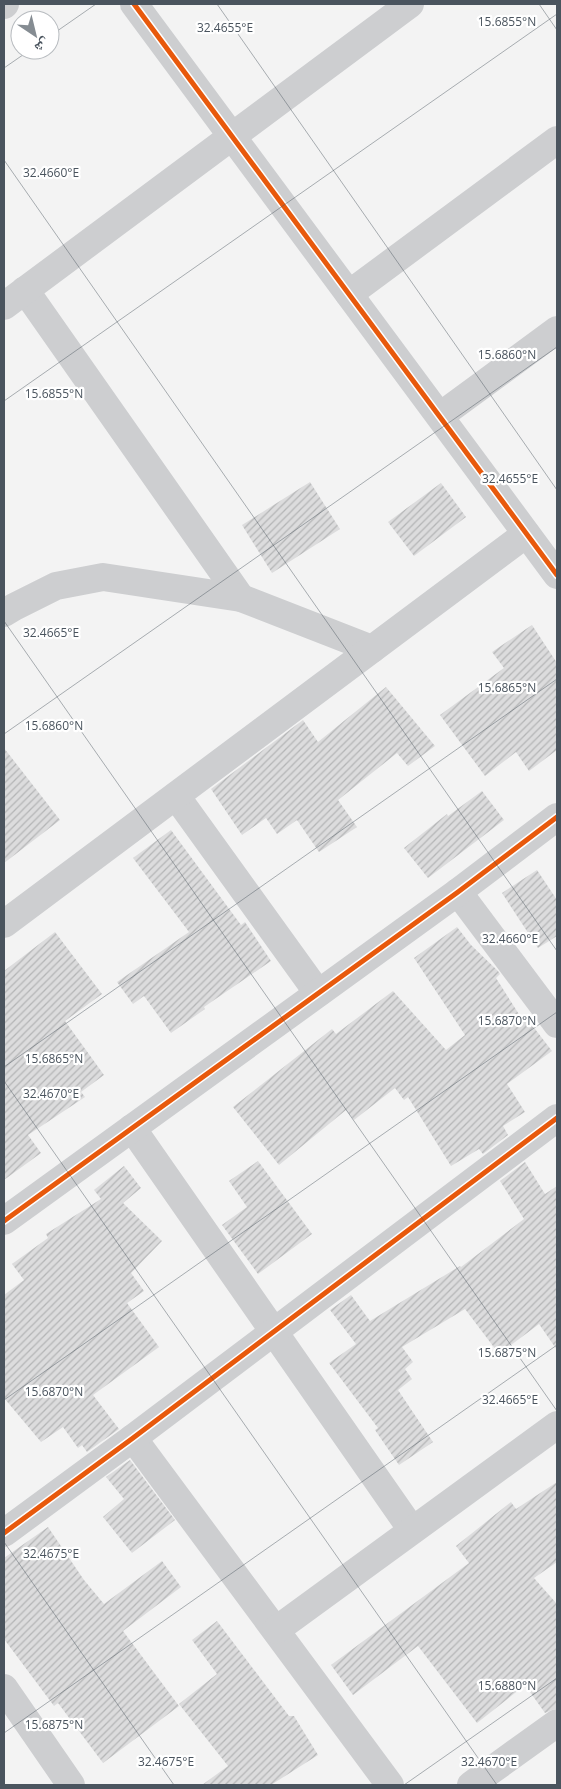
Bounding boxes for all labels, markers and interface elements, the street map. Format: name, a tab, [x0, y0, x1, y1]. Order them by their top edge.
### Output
north arrow	[10, 10, 60, 60]
text: 15.6855°N	[478, 13, 536, 30]
text: 32.4655°E	[197, 19, 253, 36]
text: ش	[31, 34, 54, 58]
text: 32.4660°E	[23, 164, 79, 181]
text: 15.6860°N	[478, 346, 536, 363]
text: 15.6855°N	[25, 385, 83, 402]
text: 32.4655°E	[482, 470, 538, 487]
text: 32.4665°E	[23, 624, 79, 641]
text: 15.6865°N	[478, 679, 536, 696]
text: 15.6860°N	[25, 717, 83, 734]
text: 32.4660°E	[482, 930, 538, 947]
text: 15.6870°N	[478, 1012, 536, 1029]
text: 15.6865°N	[25, 1050, 83, 1067]
text: 32.4670°E	[23, 1085, 79, 1102]
text: 15.6875°N	[478, 1344, 536, 1361]
text: 15.6870°N	[25, 1383, 83, 1400]
text: 32.4665°E	[482, 1391, 538, 1408]
text: 32.4675°E	[23, 1545, 79, 1562]
text: 15.6880°N	[478, 1677, 536, 1694]
text: 15.6875°N	[25, 1716, 83, 1733]
text: 32.4675°E	[138, 1753, 194, 1770]
text: 32.4670°E	[461, 1753, 517, 1770]

